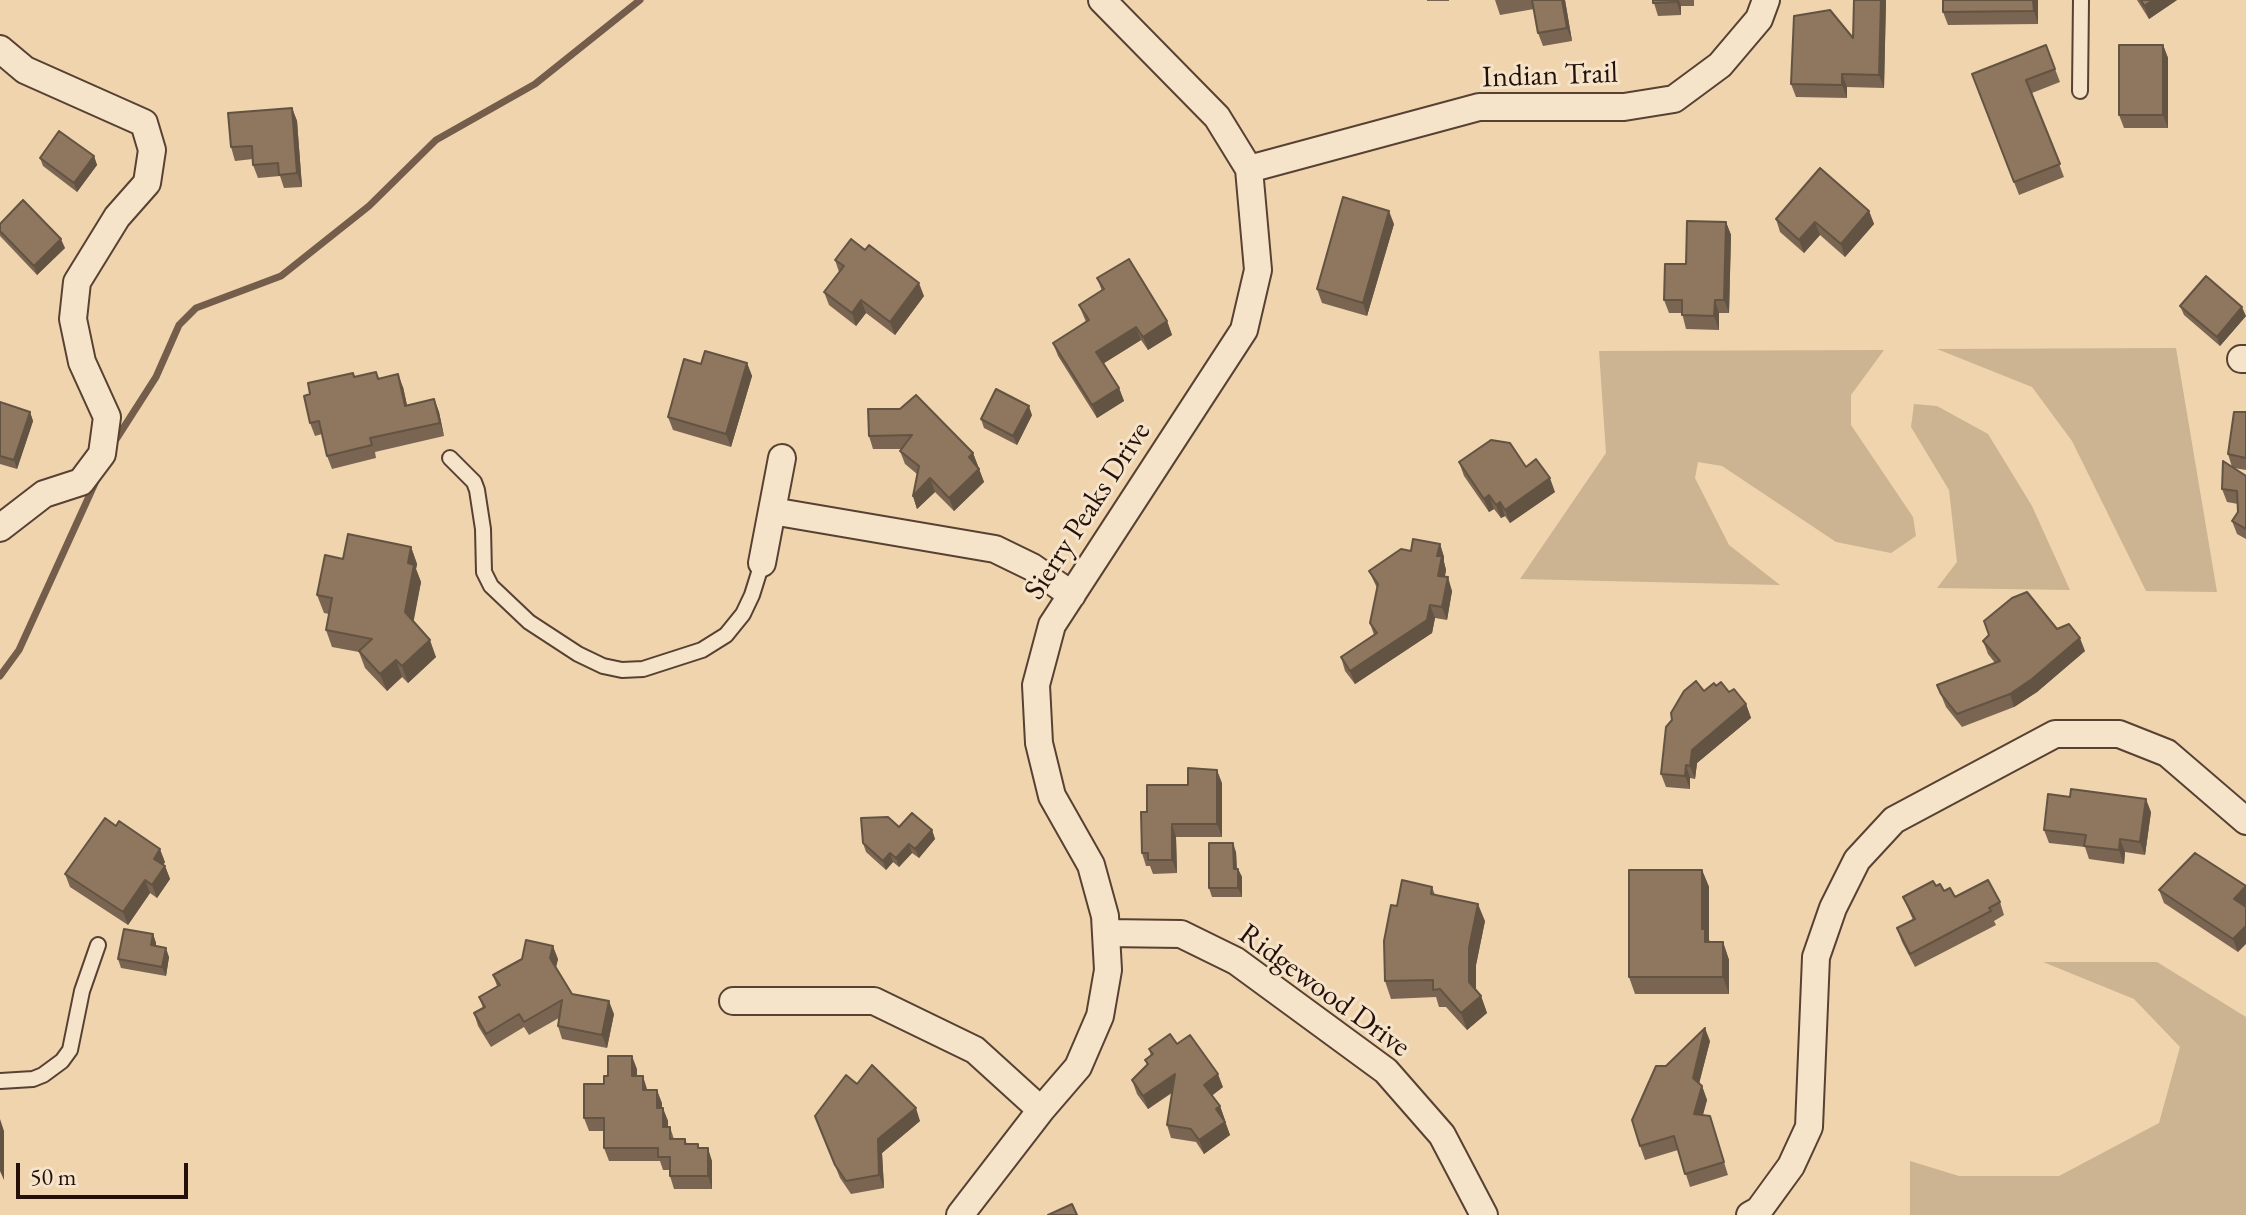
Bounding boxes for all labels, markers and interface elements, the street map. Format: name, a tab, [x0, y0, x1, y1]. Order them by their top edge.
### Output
street label: Indian Trail	[1481, 56, 1619, 96]
street label: Sierry Peaks Drive	[1017, 415, 1159, 607]
street label: Ridgewood Drive	[1231, 917, 1417, 1065]
scale bar	[20, 1147, 192, 1197]
text: 50 m	[30, 1161, 77, 1192]

